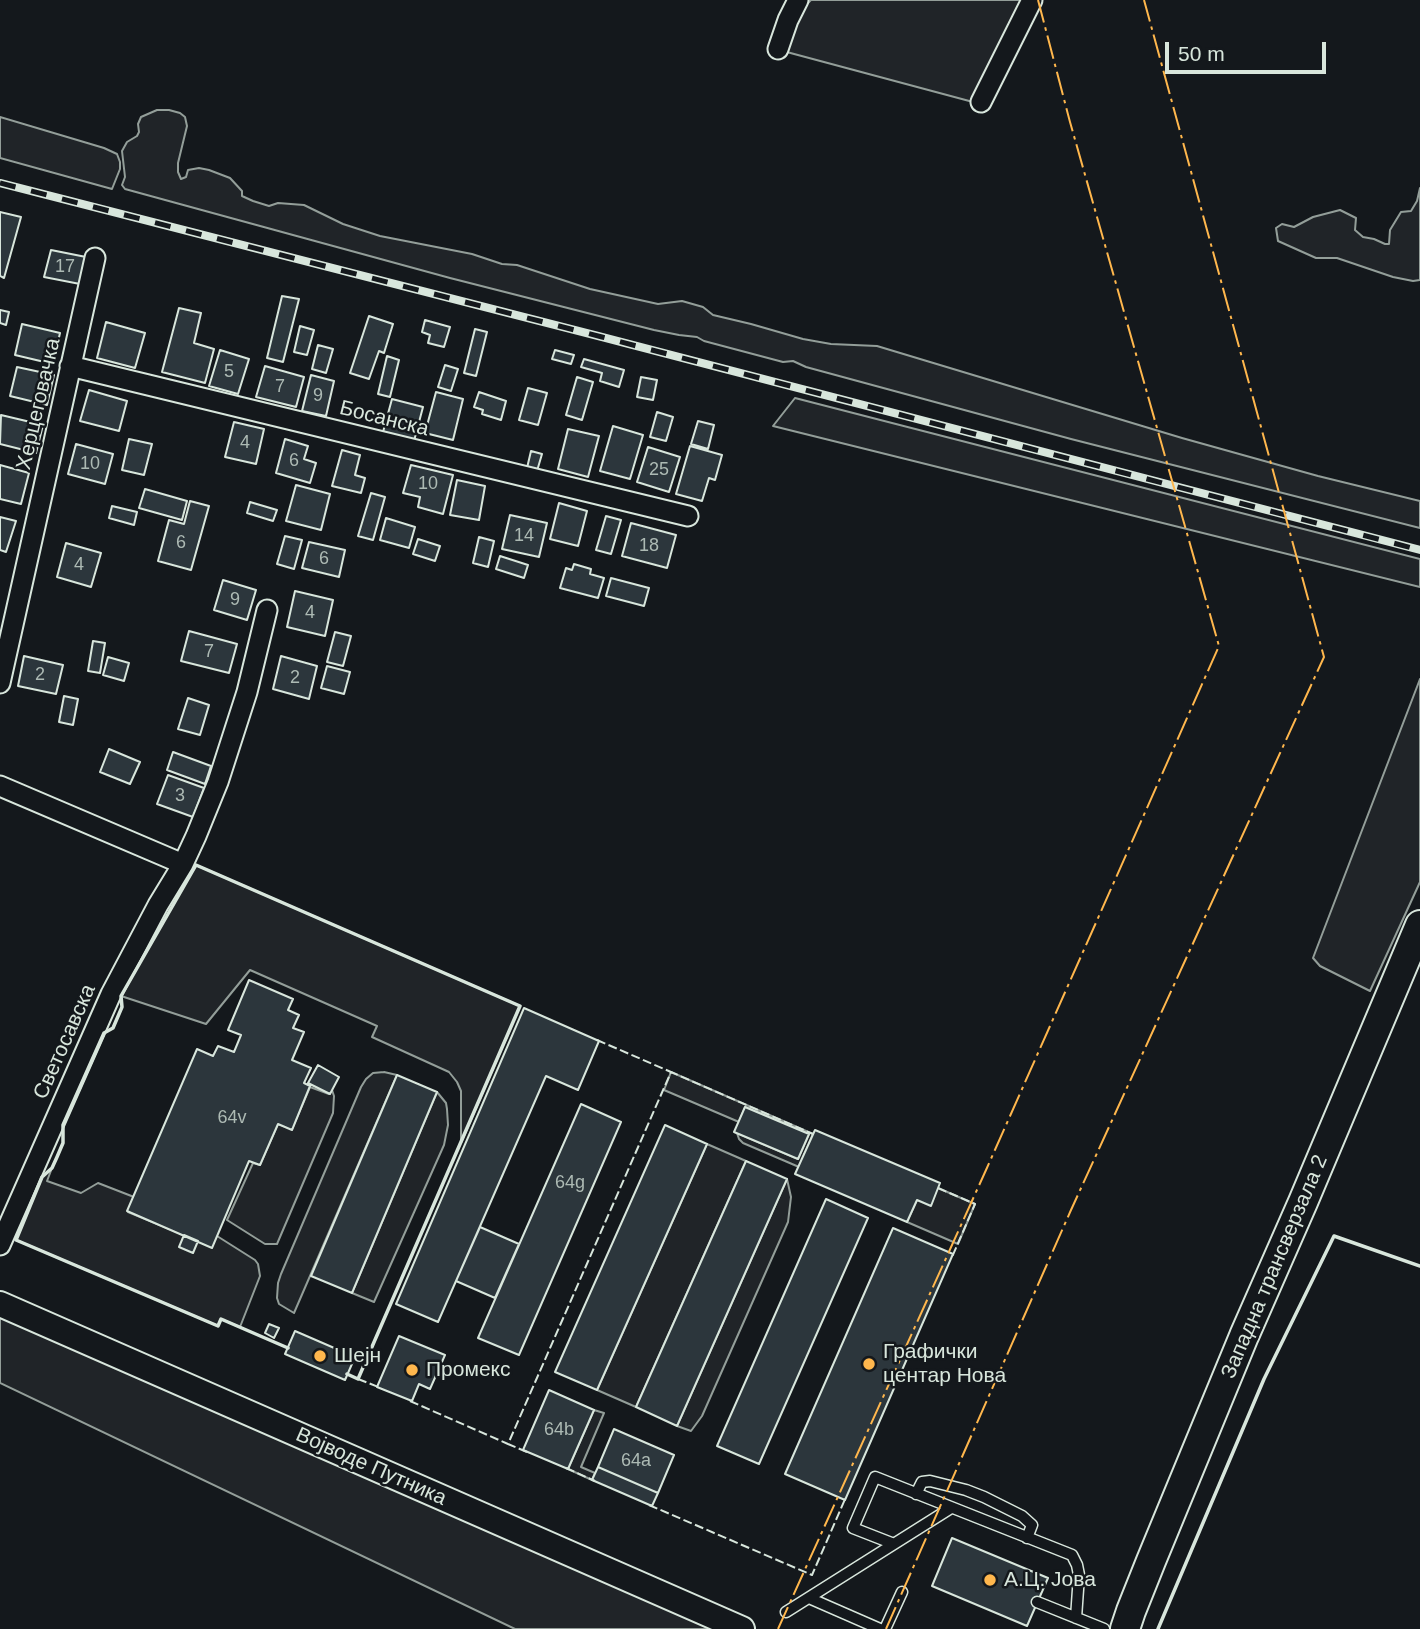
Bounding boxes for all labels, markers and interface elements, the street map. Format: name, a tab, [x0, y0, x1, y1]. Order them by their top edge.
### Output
scale bar	[1168, 28, 1329, 72]
text: 50 m	[1178, 42, 1225, 65]
house number: 17	[55, 256, 75, 278]
street label: Херцеговачка	[12, 336, 66, 472]
house number: 5	[224, 361, 234, 383]
house number: 7	[275, 376, 285, 398]
house number: 9	[313, 385, 323, 407]
street label: Босанска	[337, 396, 431, 442]
house number: 4	[240, 432, 250, 454]
house number: 6	[289, 450, 299, 472]
house number: 10	[80, 453, 100, 475]
house number: 25	[649, 459, 669, 481]
house number: 10	[418, 473, 438, 495]
house number: 14	[514, 525, 534, 547]
house number: 6	[176, 532, 186, 554]
house number: 18	[639, 535, 659, 557]
house number: 6	[319, 548, 329, 570]
house number: 4	[74, 554, 84, 576]
house number: 9	[230, 589, 240, 611]
house number: 4	[305, 602, 315, 624]
house number: 7	[204, 641, 214, 663]
house number: 2	[35, 664, 45, 686]
house number: 2	[290, 667, 300, 689]
house number: 3	[175, 785, 185, 807]
street label: Светосавска	[28, 981, 102, 1103]
house number: 64v	[217, 1107, 247, 1129]
street label: Западна трансверзала 2	[1216, 1151, 1334, 1383]
house number: 64g	[555, 1172, 585, 1194]
place label: Графички центар Нова	[883, 1339, 1006, 1389]
place label: Шејн	[334, 1343, 381, 1369]
marker: Шејн	[312, 1348, 328, 1364]
marker: Графички центар Нова	[861, 1356, 877, 1372]
place label: Промекс	[426, 1357, 510, 1383]
marker: Промекс	[404, 1362, 420, 1378]
house number: 64b	[544, 1419, 574, 1441]
street label: Војводе Путника	[292, 1423, 450, 1511]
house number: 64a	[621, 1450, 651, 1472]
place label: А.Ц. Јова	[1004, 1567, 1096, 1593]
marker: А.Ц. Јова	[982, 1572, 998, 1588]

